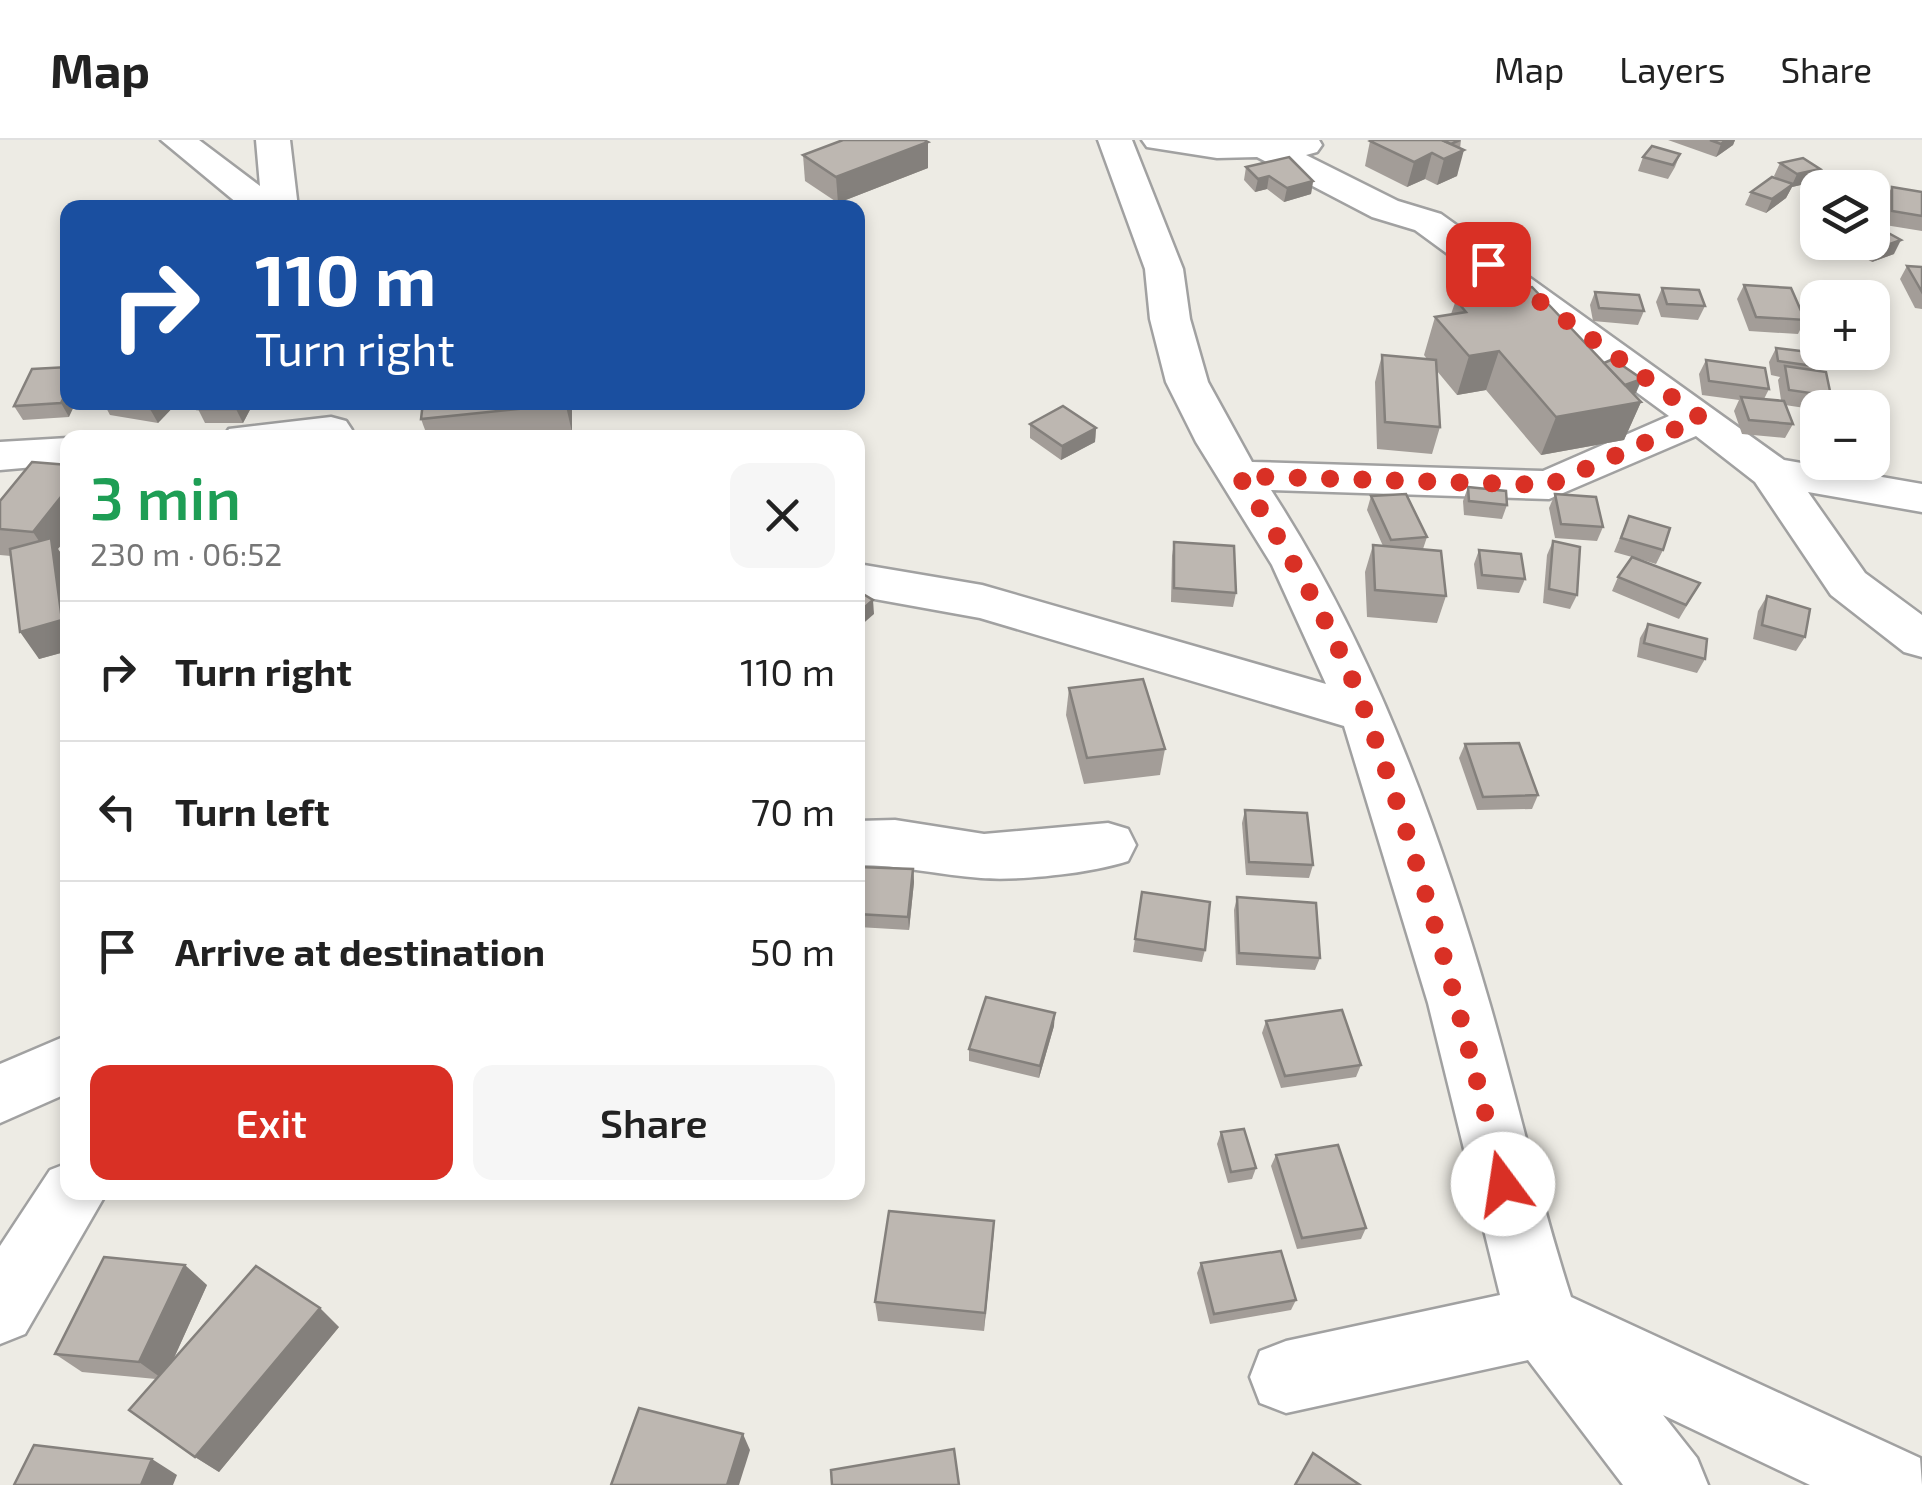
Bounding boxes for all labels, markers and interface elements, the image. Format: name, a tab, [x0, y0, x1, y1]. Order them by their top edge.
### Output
text: Map	[50, 40, 150, 98]
text: Map	[1494, 48, 1564, 90]
text: Layers	[1619, 48, 1725, 90]
text: Share	[1780, 48, 1872, 90]
map controls	[1800, 170, 1890, 480]
button: layers	[1800, 170, 1890, 260]
pin	[1446, 222, 1531, 307]
text: 110 m	[255, 236, 436, 320]
icon: arrive	[1461, 237, 1516, 292]
icon: right	[90, 240, 220, 370]
button: +	[1800, 280, 1890, 370]
text: Turn right	[255, 321, 455, 375]
button: −	[1800, 390, 1890, 480]
text: 3 min	[90, 460, 241, 532]
button: close	[730, 463, 835, 568]
text: 230 m · 06:52	[90, 534, 282, 572]
icon: right	[90, 644, 145, 699]
text: Turn right	[175, 648, 352, 694]
text: 110 m	[740, 648, 835, 694]
icon: left	[90, 784, 145, 839]
text: Turn left	[175, 788, 330, 834]
text: 70 m	[751, 788, 835, 834]
icon: arrive	[90, 924, 145, 979]
text: Arrive at destination	[175, 928, 545, 974]
text: 50 m	[750, 928, 835, 974]
button: Exit	[90, 1065, 453, 1180]
button: Share	[473, 1065, 835, 1180]
position arrow	[1451, 1132, 1555, 1236]

